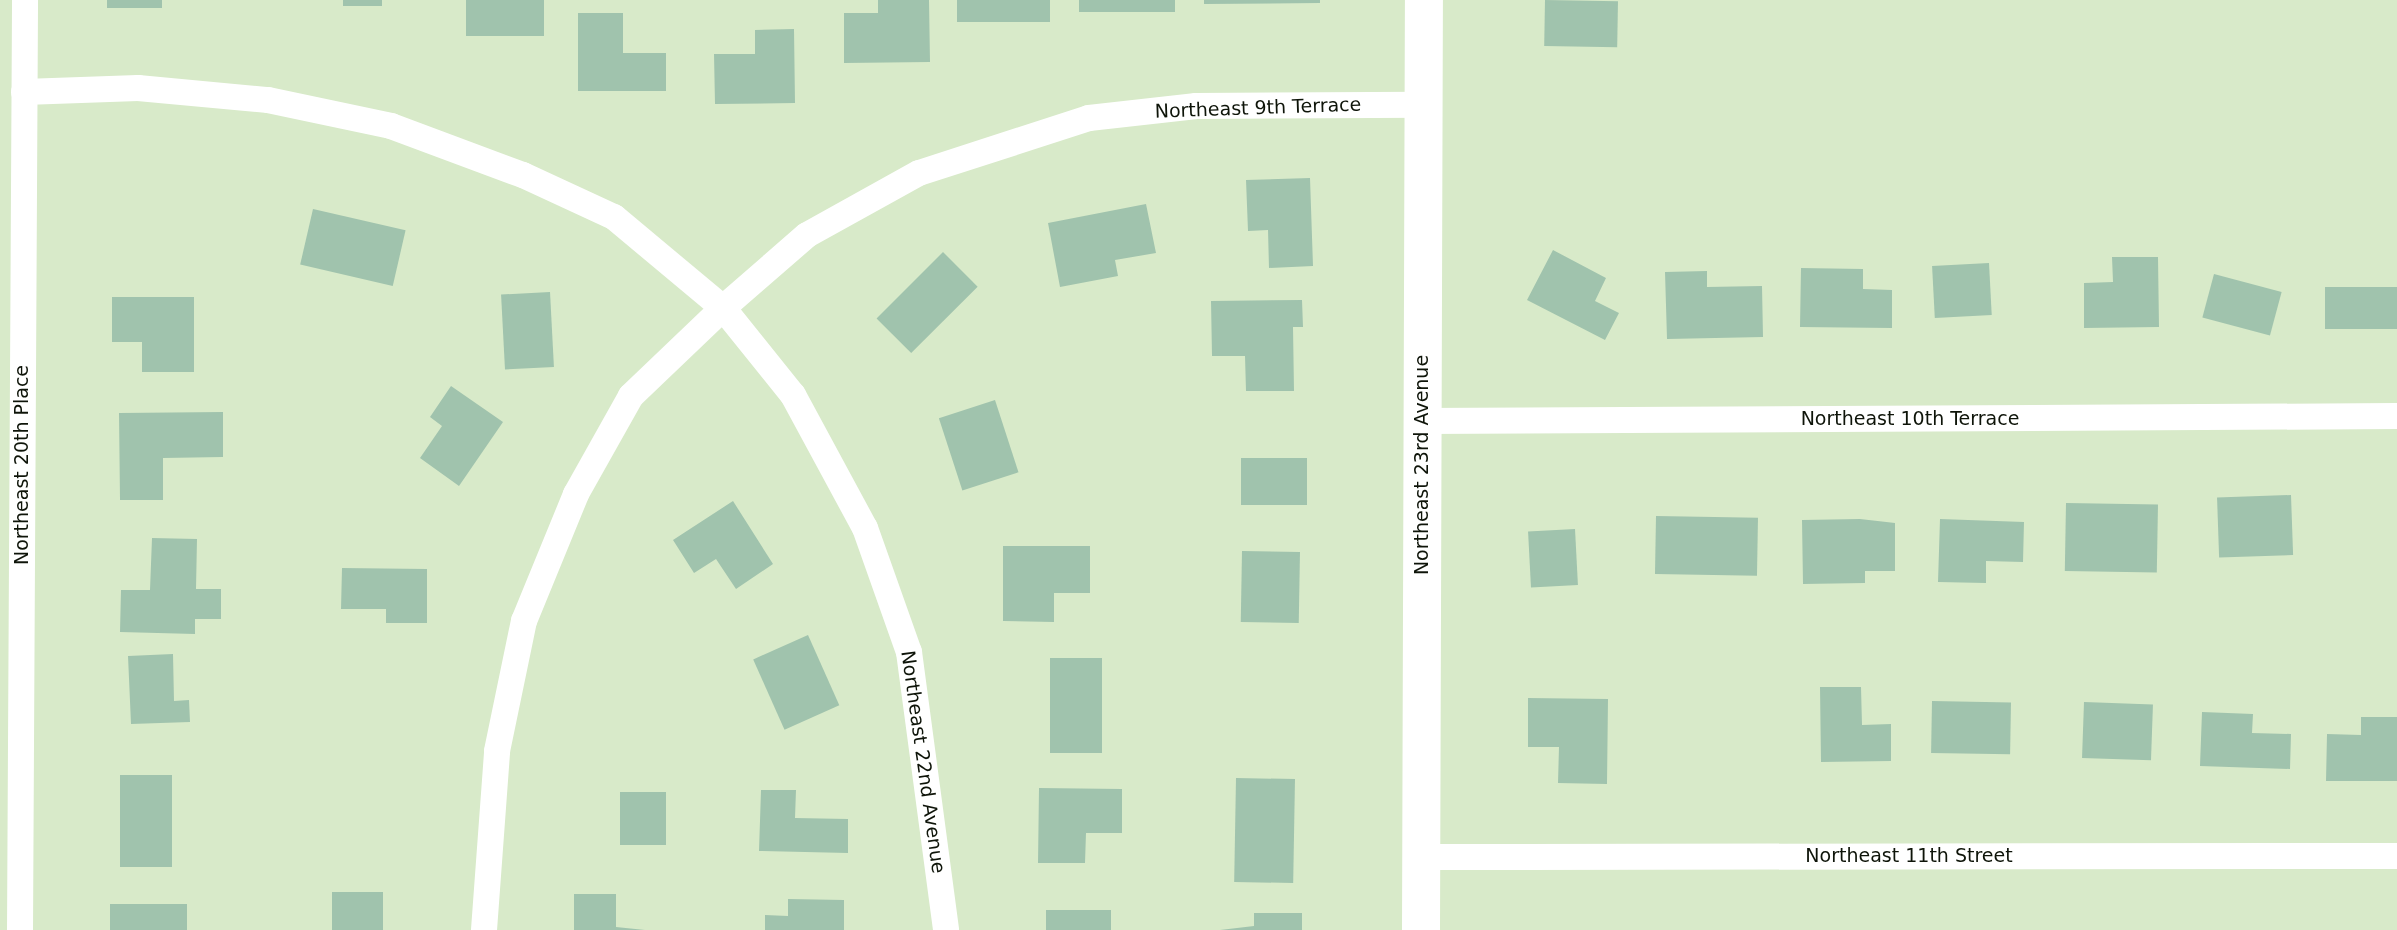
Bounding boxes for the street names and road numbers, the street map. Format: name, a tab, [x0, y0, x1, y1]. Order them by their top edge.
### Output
street label: Northeast 9th Terrace	[1154, 93, 1362, 123]
street label: Northeast 23rd Avenue	[1411, 355, 1433, 575]
street label: Northeast 20th Place	[11, 365, 33, 565]
street label: Northeast 10th Terrace	[1801, 408, 2019, 430]
street label: Northeast 22nd Avenue	[896, 649, 950, 875]
street label: Northeast 11th Street	[1805, 845, 2013, 867]

